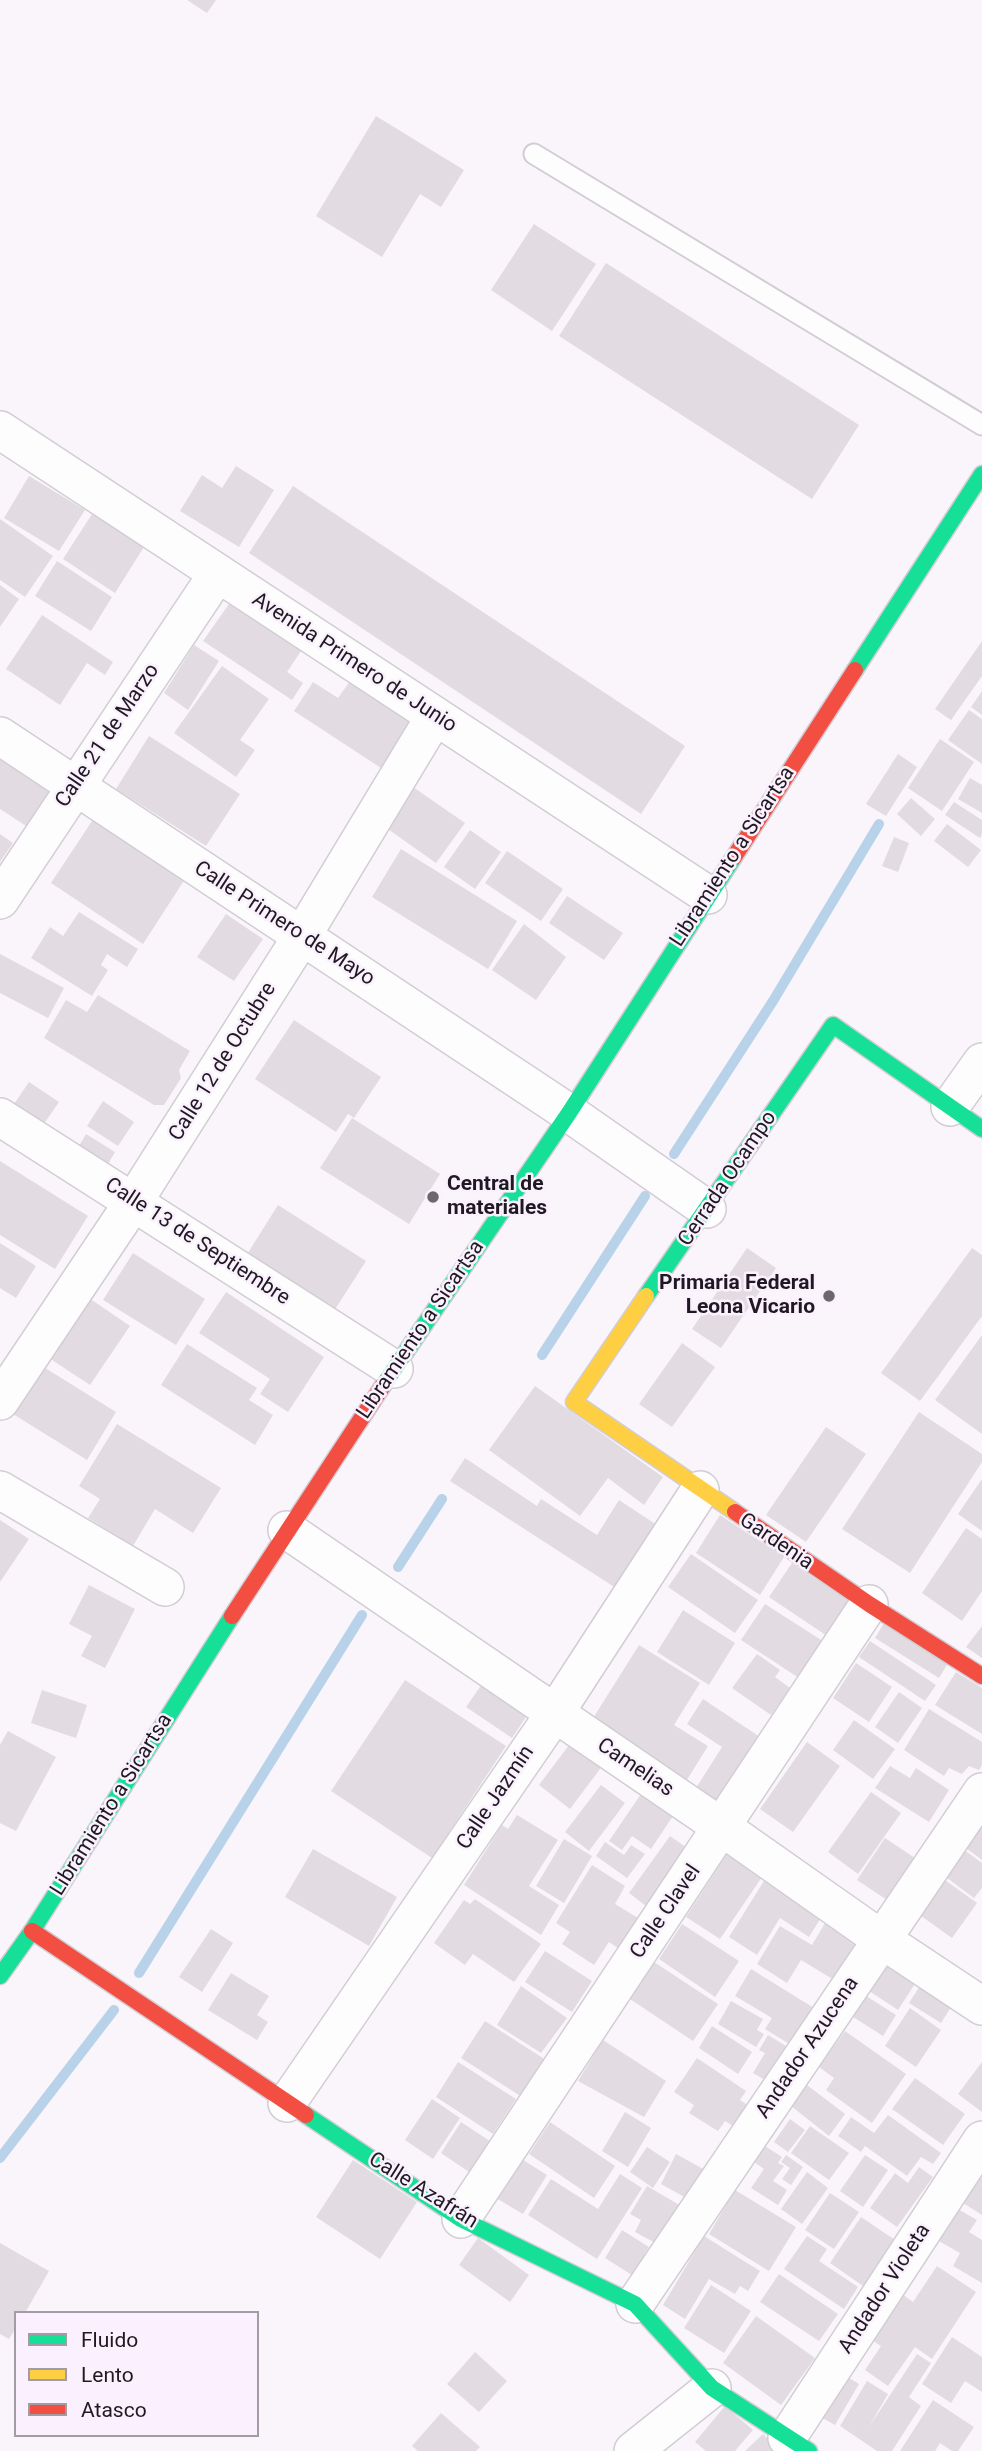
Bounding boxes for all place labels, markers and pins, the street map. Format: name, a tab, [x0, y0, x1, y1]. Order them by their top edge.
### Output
place label: Central de materiales	[447, 1172, 547, 1222]
marker: Central de materiales	[425, 1189, 441, 1205]
place label: Primaria Federal Leona Vicario	[659, 1271, 815, 1321]
marker: Primaria Federal Leona Vicario	[821, 1288, 837, 1304]

